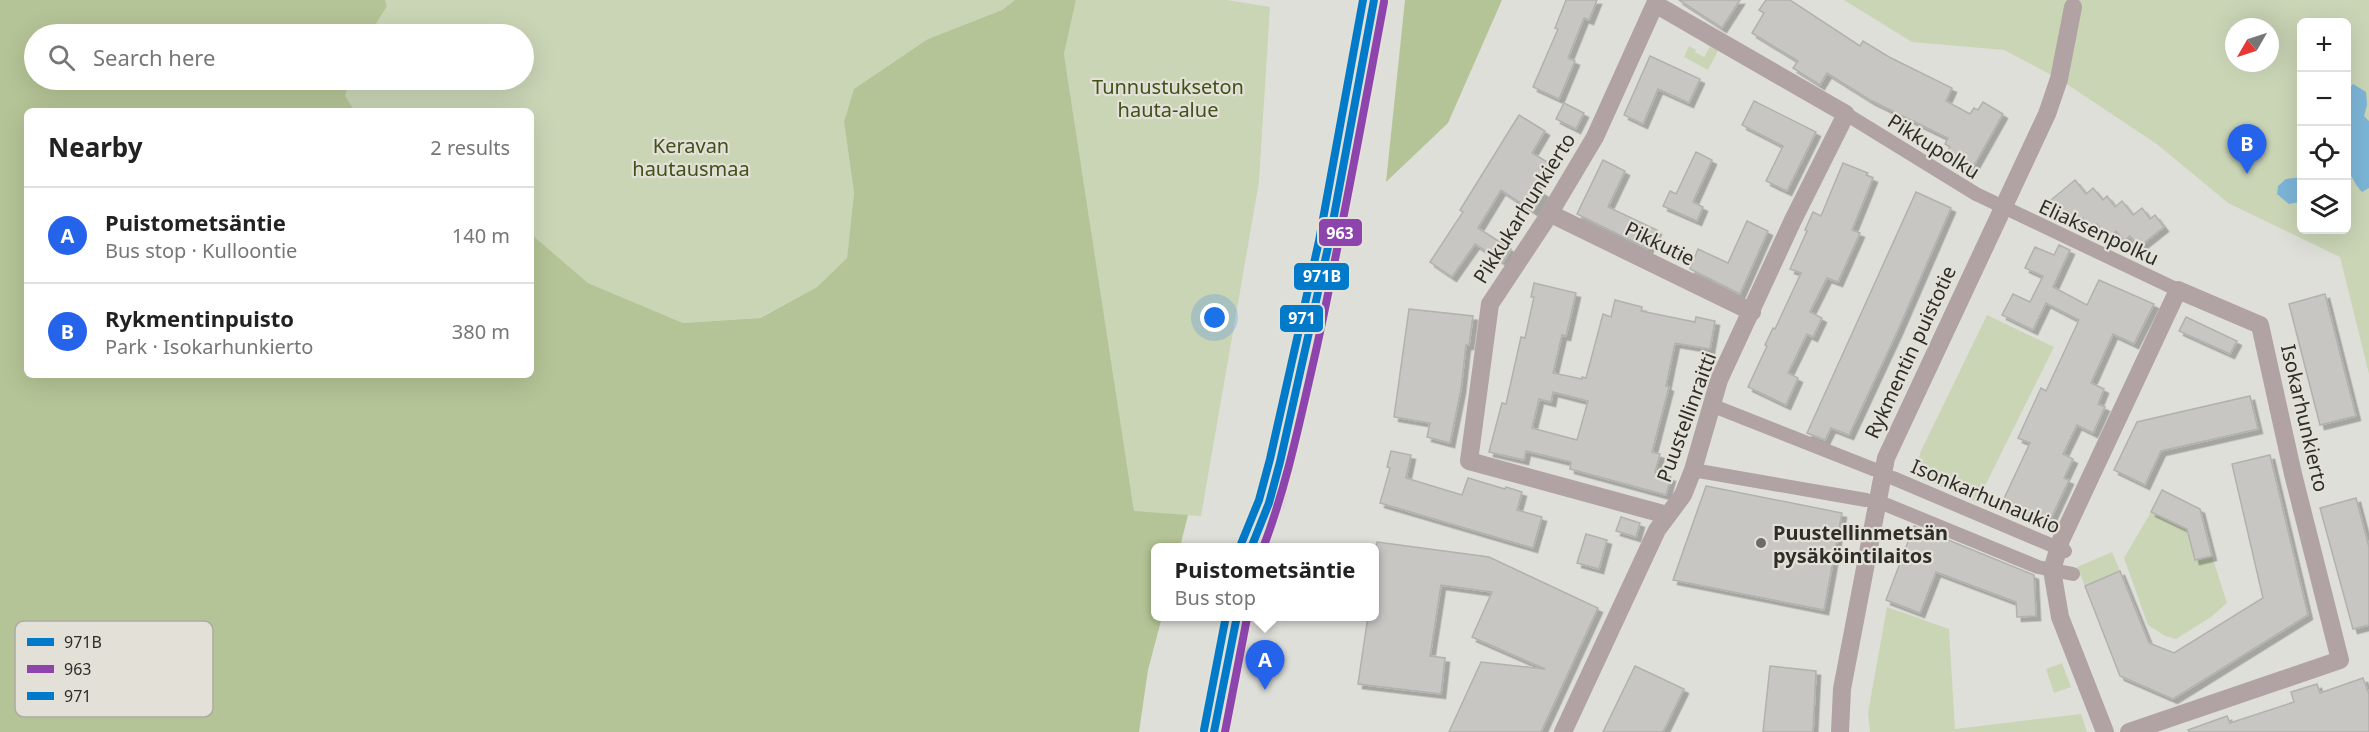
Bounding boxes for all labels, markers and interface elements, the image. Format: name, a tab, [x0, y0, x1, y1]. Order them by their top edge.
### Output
north arrow	[2225, 18, 2279, 72]
map controls	[2297, 18, 2351, 234]
button: +	[2297, 18, 2351, 72]
search box	[24, 24, 534, 90]
icon: search	[45, 41, 78, 74]
text: Search here	[93, 42, 215, 72]
button: −	[2297, 72, 2351, 126]
park label: Tunnustukseton hauta-alue	[1092, 73, 1244, 123]
street label: Pikkupolku	[1883, 107, 1985, 185]
pin: B	[2228, 124, 2266, 174]
button: locate	[2297, 126, 2351, 180]
street label: Pikkukarhunkierto	[1467, 128, 1581, 288]
text: Nearby	[48, 129, 143, 165]
park label: Keravan hautausmaa	[632, 132, 750, 182]
text: 2 results	[430, 134, 510, 161]
button: layers	[2297, 180, 2351, 234]
street label: Eliaksenpolku	[2035, 192, 2163, 272]
text: Puistometsäntie	[105, 207, 286, 237]
street label: Pikkutie	[1621, 215, 1699, 271]
line badge: 963	[1318, 218, 1363, 247]
text: A	[61, 222, 74, 249]
text: 140 m	[452, 222, 510, 249]
text: 963	[1326, 222, 1354, 244]
text: Bus stop · Kulloontie	[105, 237, 297, 264]
street label: Rykmentin puistotie	[1858, 261, 1962, 443]
line badge: 971B	[1293, 262, 1350, 291]
text: 971B	[1303, 265, 1341, 287]
text: Rykmentinpuisto	[105, 303, 294, 333]
your location	[1200, 303, 1229, 332]
line badge: 971	[1279, 304, 1324, 333]
text: 971	[1288, 307, 1316, 329]
text: B	[61, 318, 74, 345]
text: 380 m	[452, 318, 510, 345]
text: Park · Isokarhunkierto	[105, 333, 313, 360]
street label: Isokarhunkierto	[2275, 342, 2335, 494]
street label: Puustellinraitti	[1650, 348, 1722, 486]
street label: Isonkarhunaukio	[1907, 452, 2065, 540]
place label: Puustellinmetsän pysäköintilaitos	[1773, 519, 1948, 569]
marker: Puustellinmetsän pysäköintilaitos	[1754, 536, 1768, 550]
popup	[1151, 543, 1379, 621]
text: Puistometsäntie	[1175, 554, 1355, 584]
text: Bus stop	[1175, 584, 1256, 611]
legend	[15, 621, 213, 717]
text: 971B	[64, 631, 102, 653]
pin: A	[1246, 640, 1284, 690]
text: 963	[64, 658, 91, 680]
text: 971	[64, 685, 91, 707]

